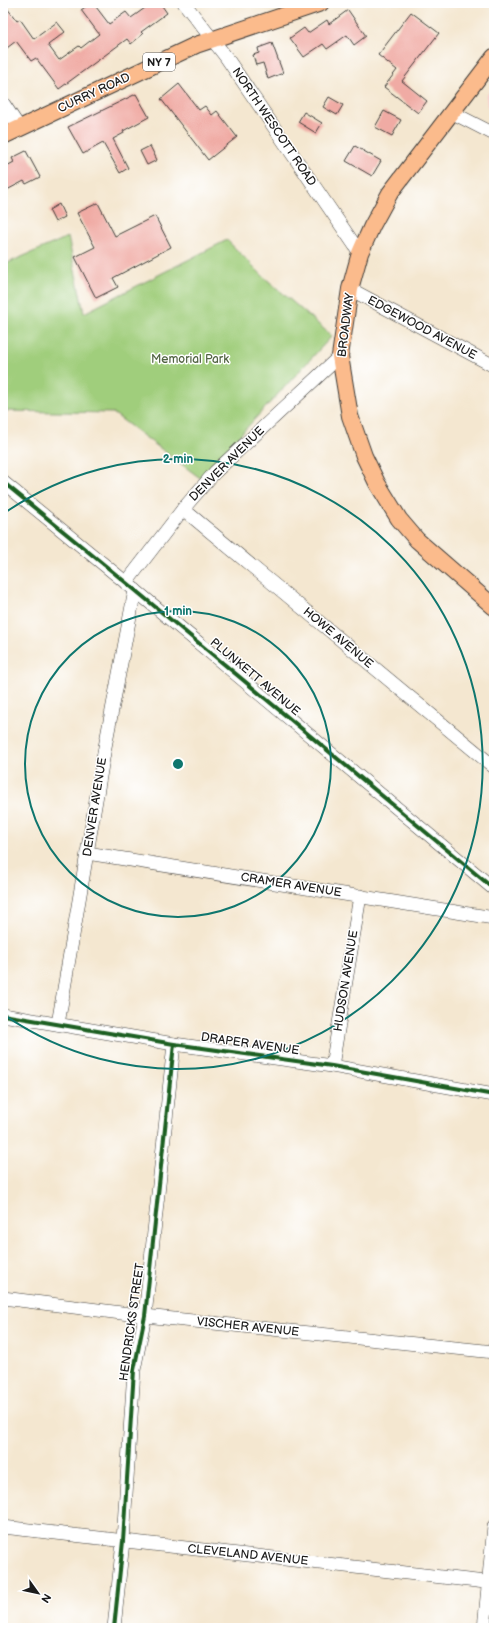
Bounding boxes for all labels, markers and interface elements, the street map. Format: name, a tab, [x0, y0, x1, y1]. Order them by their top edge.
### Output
road number: NY 7	[143, 53, 175, 71]
street label: NORTH WESCOTT ROAD	[229, 65, 319, 189]
street label: CURRY ROAD	[55, 70, 133, 116]
street label: BROADWAY	[335, 291, 357, 358]
street label: EDGEWOOD AVENUE	[365, 293, 479, 363]
park label: Memorial Park	[151, 352, 229, 367]
street label: DENVER AVENUE	[186, 423, 268, 505]
text: 2 min	[163, 452, 193, 467]
text: 1 min	[164, 604, 192, 619]
street label: HOWE AVENUE	[300, 604, 376, 672]
street label: PLUNKETT AVENUE	[207, 635, 303, 719]
street label: DENVER AVENUE	[80, 756, 110, 858]
centre of rings	[171, 757, 185, 771]
street label: CRAMER AVENUE	[240, 870, 343, 900]
street label: HUDSON AVENUE	[331, 929, 361, 1033]
street label: DRAPER AVENUE	[200, 1030, 300, 1058]
street label: HENDRICKS STREET	[116, 1261, 148, 1382]
street label: VISCHER AVENUE	[196, 1314, 300, 1340]
street label: CLEVELAND AVENUE	[187, 1541, 309, 1569]
north arrow	[18, 1573, 58, 1613]
text: N	[38, 1591, 54, 1605]

